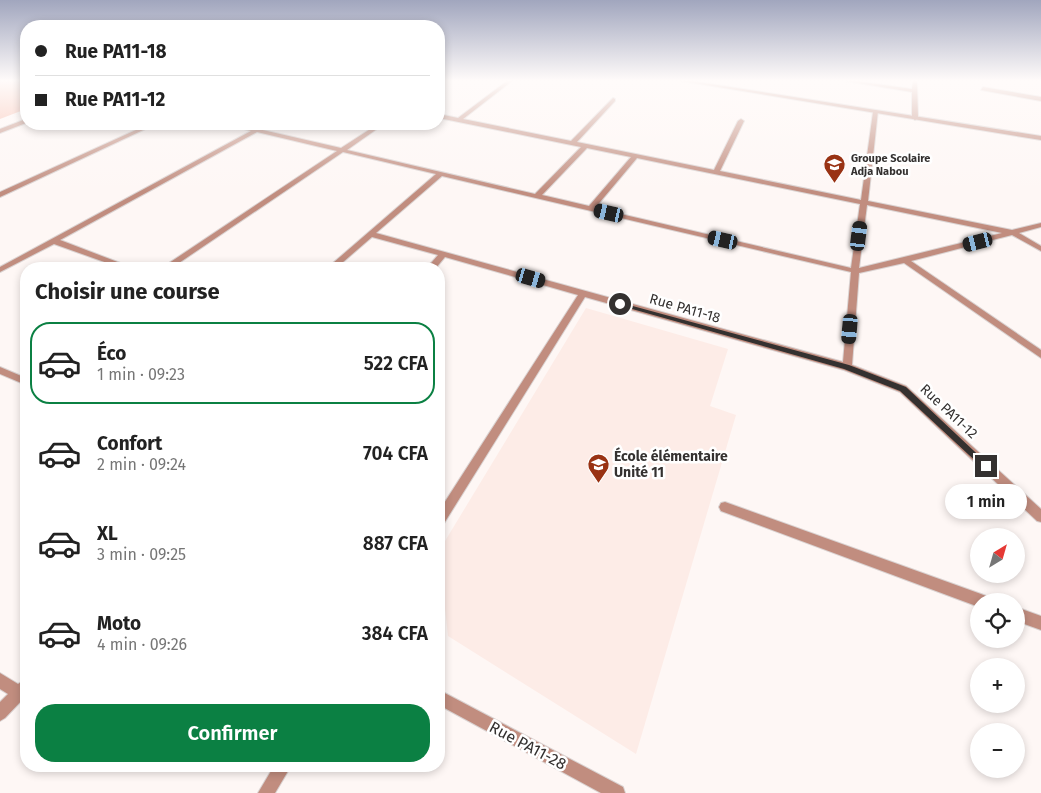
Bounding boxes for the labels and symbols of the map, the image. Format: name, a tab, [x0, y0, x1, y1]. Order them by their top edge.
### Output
school or university icon: Groupe Scolaire Adja Nabou	[823, 152, 847, 183]
place label: Groupe Scolaire Adja Nabou	[850, 152, 930, 178]
car	[592, 202, 625, 224]
car	[849, 220, 868, 252]
car	[706, 229, 739, 251]
car	[961, 231, 994, 253]
car	[514, 267, 547, 289]
street label: Rue PA11-18	[647, 290, 723, 327]
route start	[609, 293, 631, 315]
car	[841, 313, 858, 345]
street label: Rue PA11-12	[916, 381, 981, 442]
place label: École élémentaire Unité 11	[614, 447, 728, 481]
school or university icon: École élémentaire Unité 11	[586, 452, 610, 483]
route end	[975, 455, 997, 477]
callout: 1 min	[945, 484, 1027, 518]
north arrow	[970, 528, 1025, 582]
street label: Rue PA11-28	[486, 717, 570, 774]

